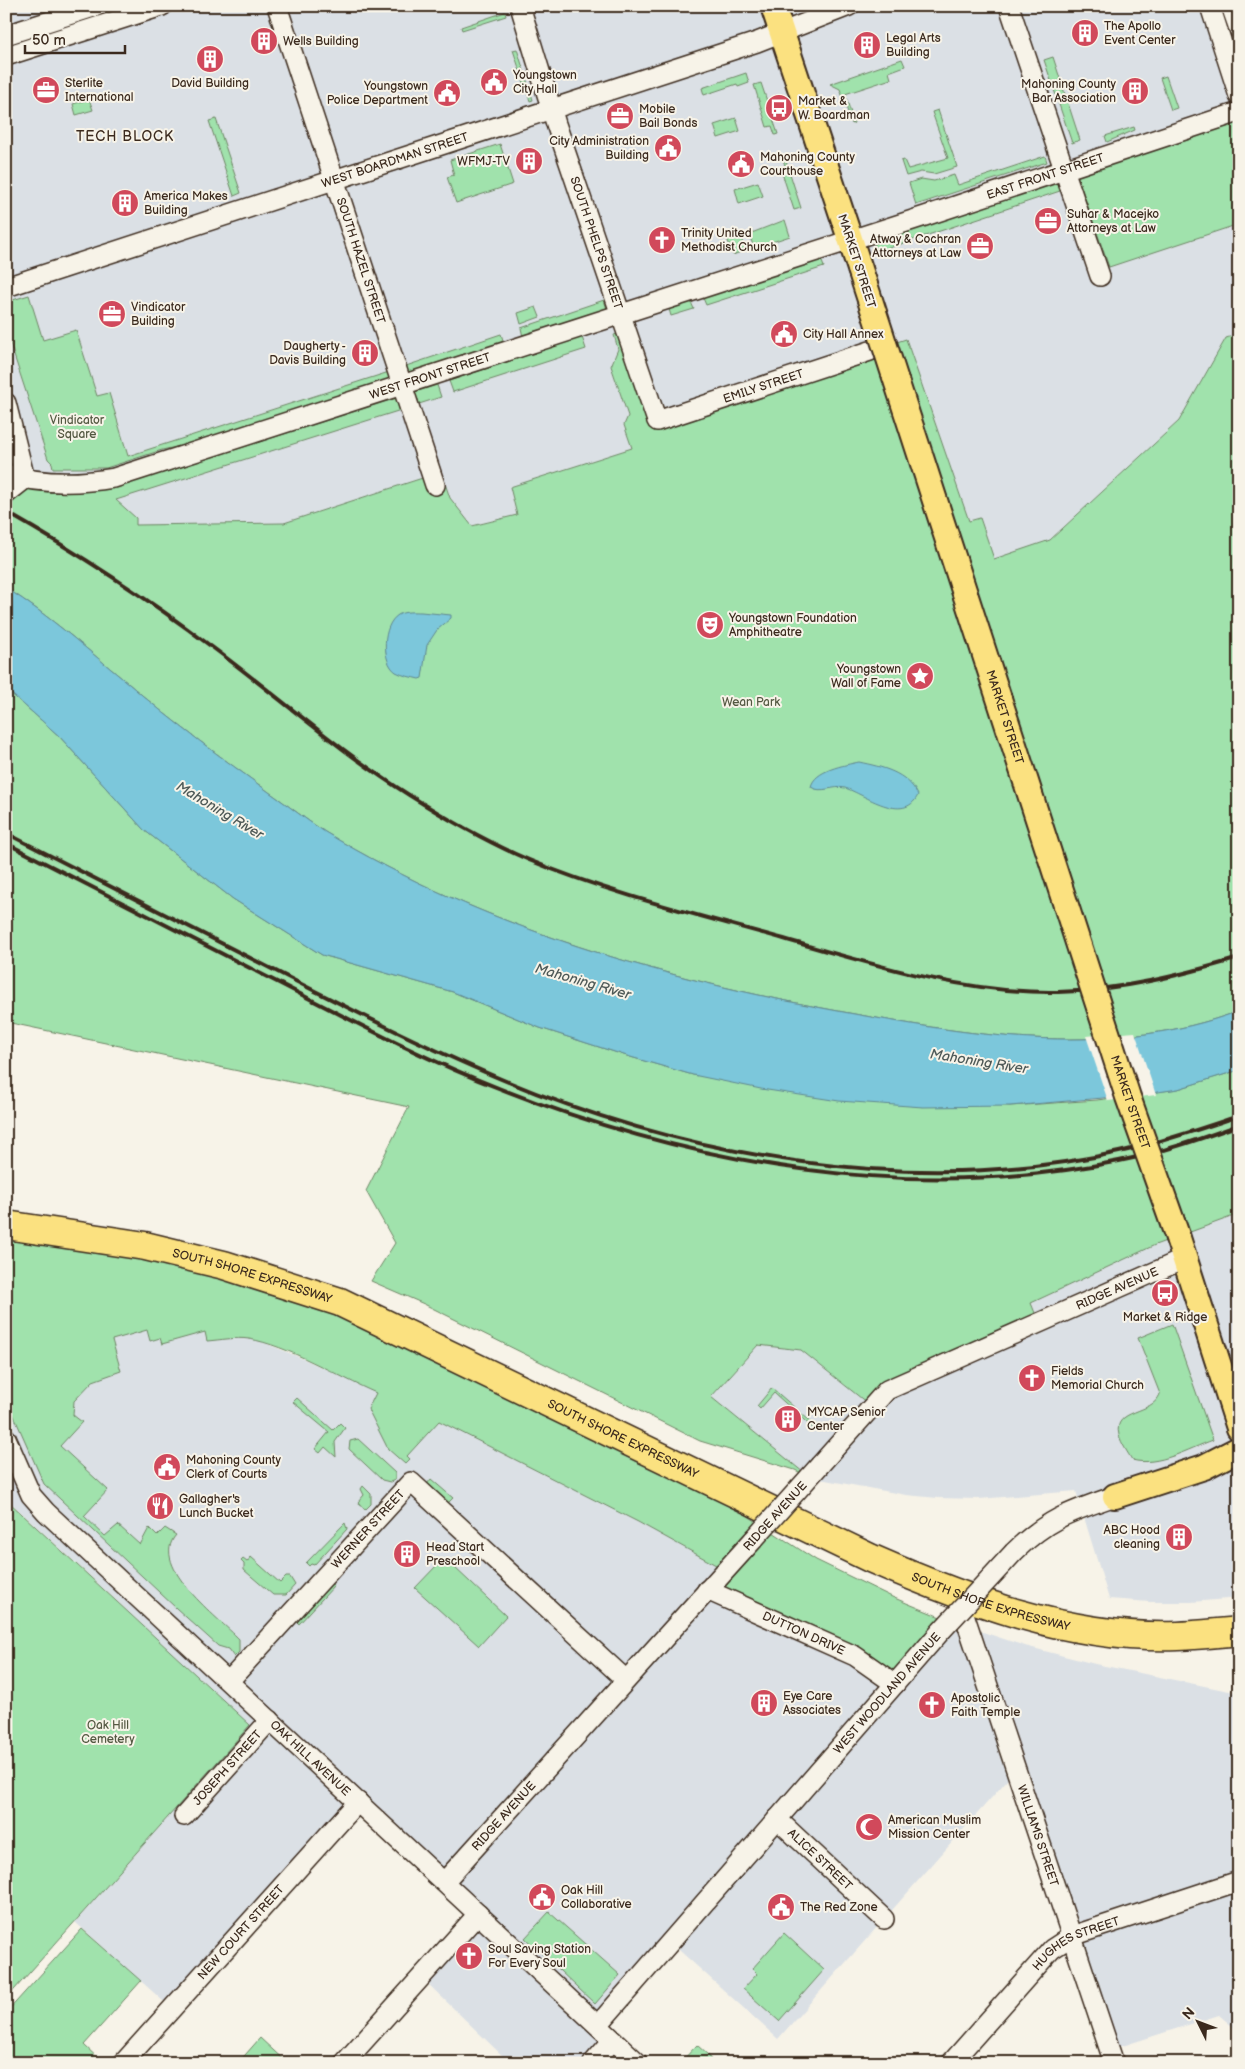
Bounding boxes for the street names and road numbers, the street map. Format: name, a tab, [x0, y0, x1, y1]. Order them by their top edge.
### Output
street label: WEST BOARDMAN STREET	[320, 129, 471, 192]
street label: EAST FRONT STREET	[985, 150, 1107, 203]
street label: SOUTH PHELPS STREET	[566, 175, 626, 312]
street label: SOUTH HAZEL STREET	[333, 196, 388, 326]
street label: MARKET STREET	[834, 212, 879, 311]
street label: WEST FRONT STREET	[368, 350, 493, 403]
street label: EMILY STREET	[721, 366, 806, 407]
street label: MARKET STREET	[982, 668, 1027, 767]
street label: MARKET STREET	[1107, 1054, 1153, 1152]
street label: SOUTH SHORE EXPRESSWAY	[171, 1246, 335, 1307]
street label: RIDGE AVENUE	[1074, 1264, 1161, 1314]
street label: SOUTH SHORE EXPRESSWAY	[545, 1396, 702, 1482]
street label: RIDGE AVENUE	[740, 1478, 811, 1554]
street label: WERNER STREET	[329, 1486, 409, 1572]
street label: SOUTH SHORE EXPRESSWAY	[909, 1570, 1072, 1635]
street label: DUTTON DRIVE	[760, 1609, 847, 1659]
street label: WEST WOODLAND AVENUE	[830, 1630, 944, 1757]
street label: OAK HILL AVENUE	[267, 1717, 353, 1799]
street label: JOSEPH STREET	[190, 1727, 266, 1809]
street label: RIDGE AVENUE	[469, 1778, 539, 1854]
street label: WILLIAMS STREET	[1014, 1783, 1062, 1889]
street label: ALICE STREET	[784, 1826, 856, 1894]
street label: NEW COURT STREET	[195, 1881, 288, 1983]
street label: HUGHES STREET	[1029, 1914, 1122, 1974]

